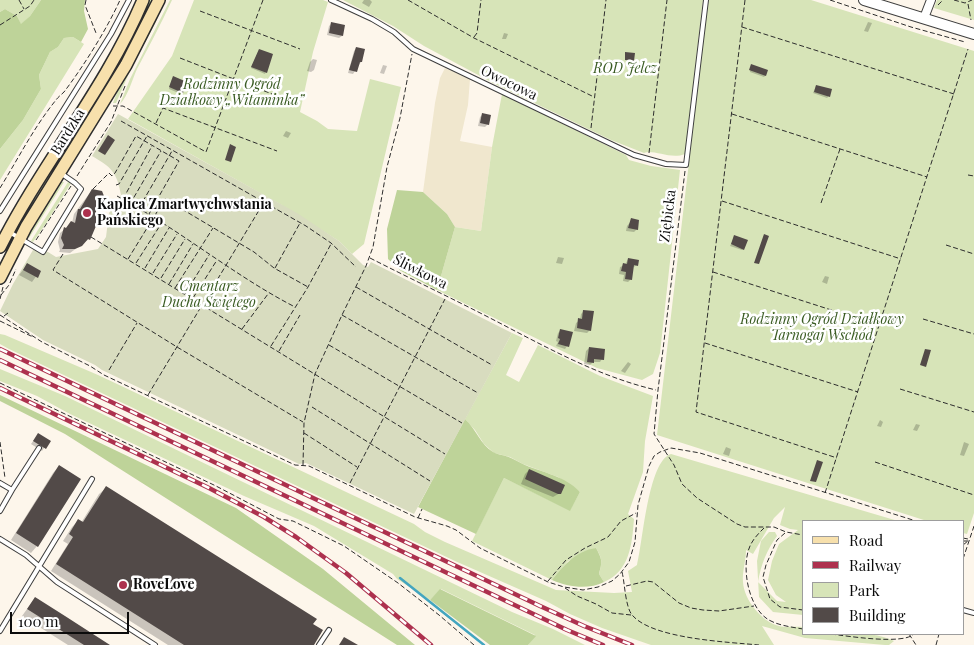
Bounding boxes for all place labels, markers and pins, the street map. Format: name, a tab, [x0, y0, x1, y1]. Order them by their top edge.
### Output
place label: Kaplica Zmartwychwstania Pańskiego	[97, 197, 272, 230]
marker: Kaplica Zmartwychwstania Pańskiego	[81, 207, 93, 219]
place label: RoveLove	[133, 577, 194, 593]
marker: RoveLove	[117, 579, 129, 591]

